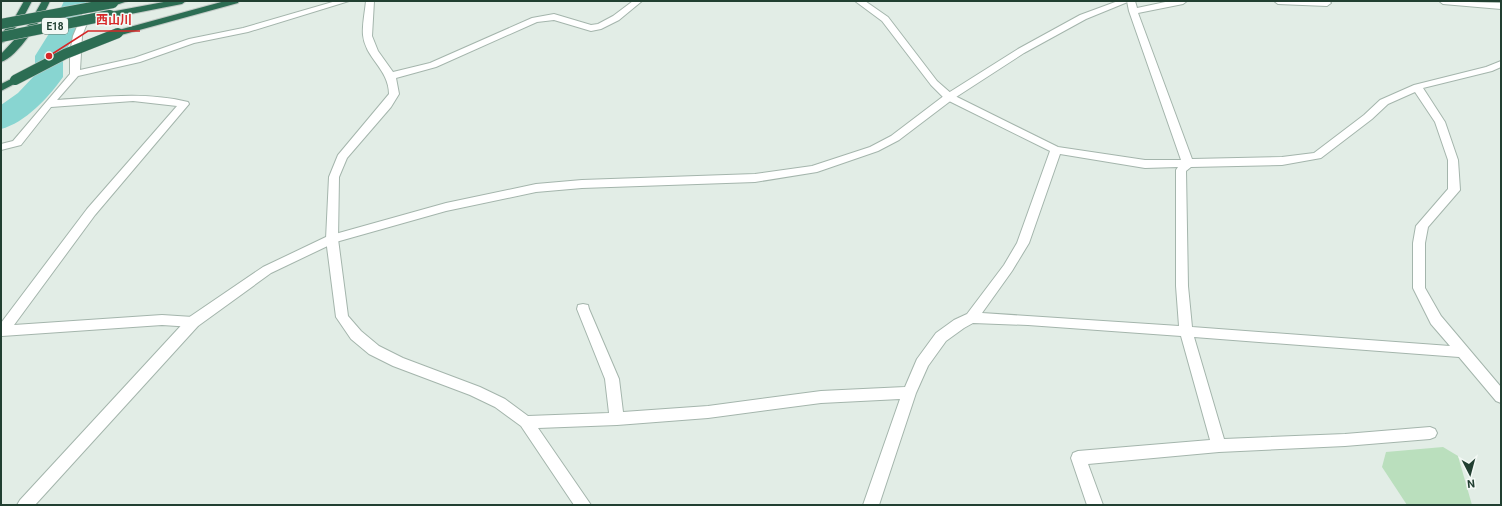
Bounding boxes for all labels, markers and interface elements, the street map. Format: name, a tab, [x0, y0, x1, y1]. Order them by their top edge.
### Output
callout: 西山川	[88, 7, 140, 31]
text: 西山川	[96, 13, 132, 27]
road number: E18	[42, 18, 68, 34]
north arrow	[1450, 454, 1490, 494]
text: N	[1466, 477, 1476, 490]

